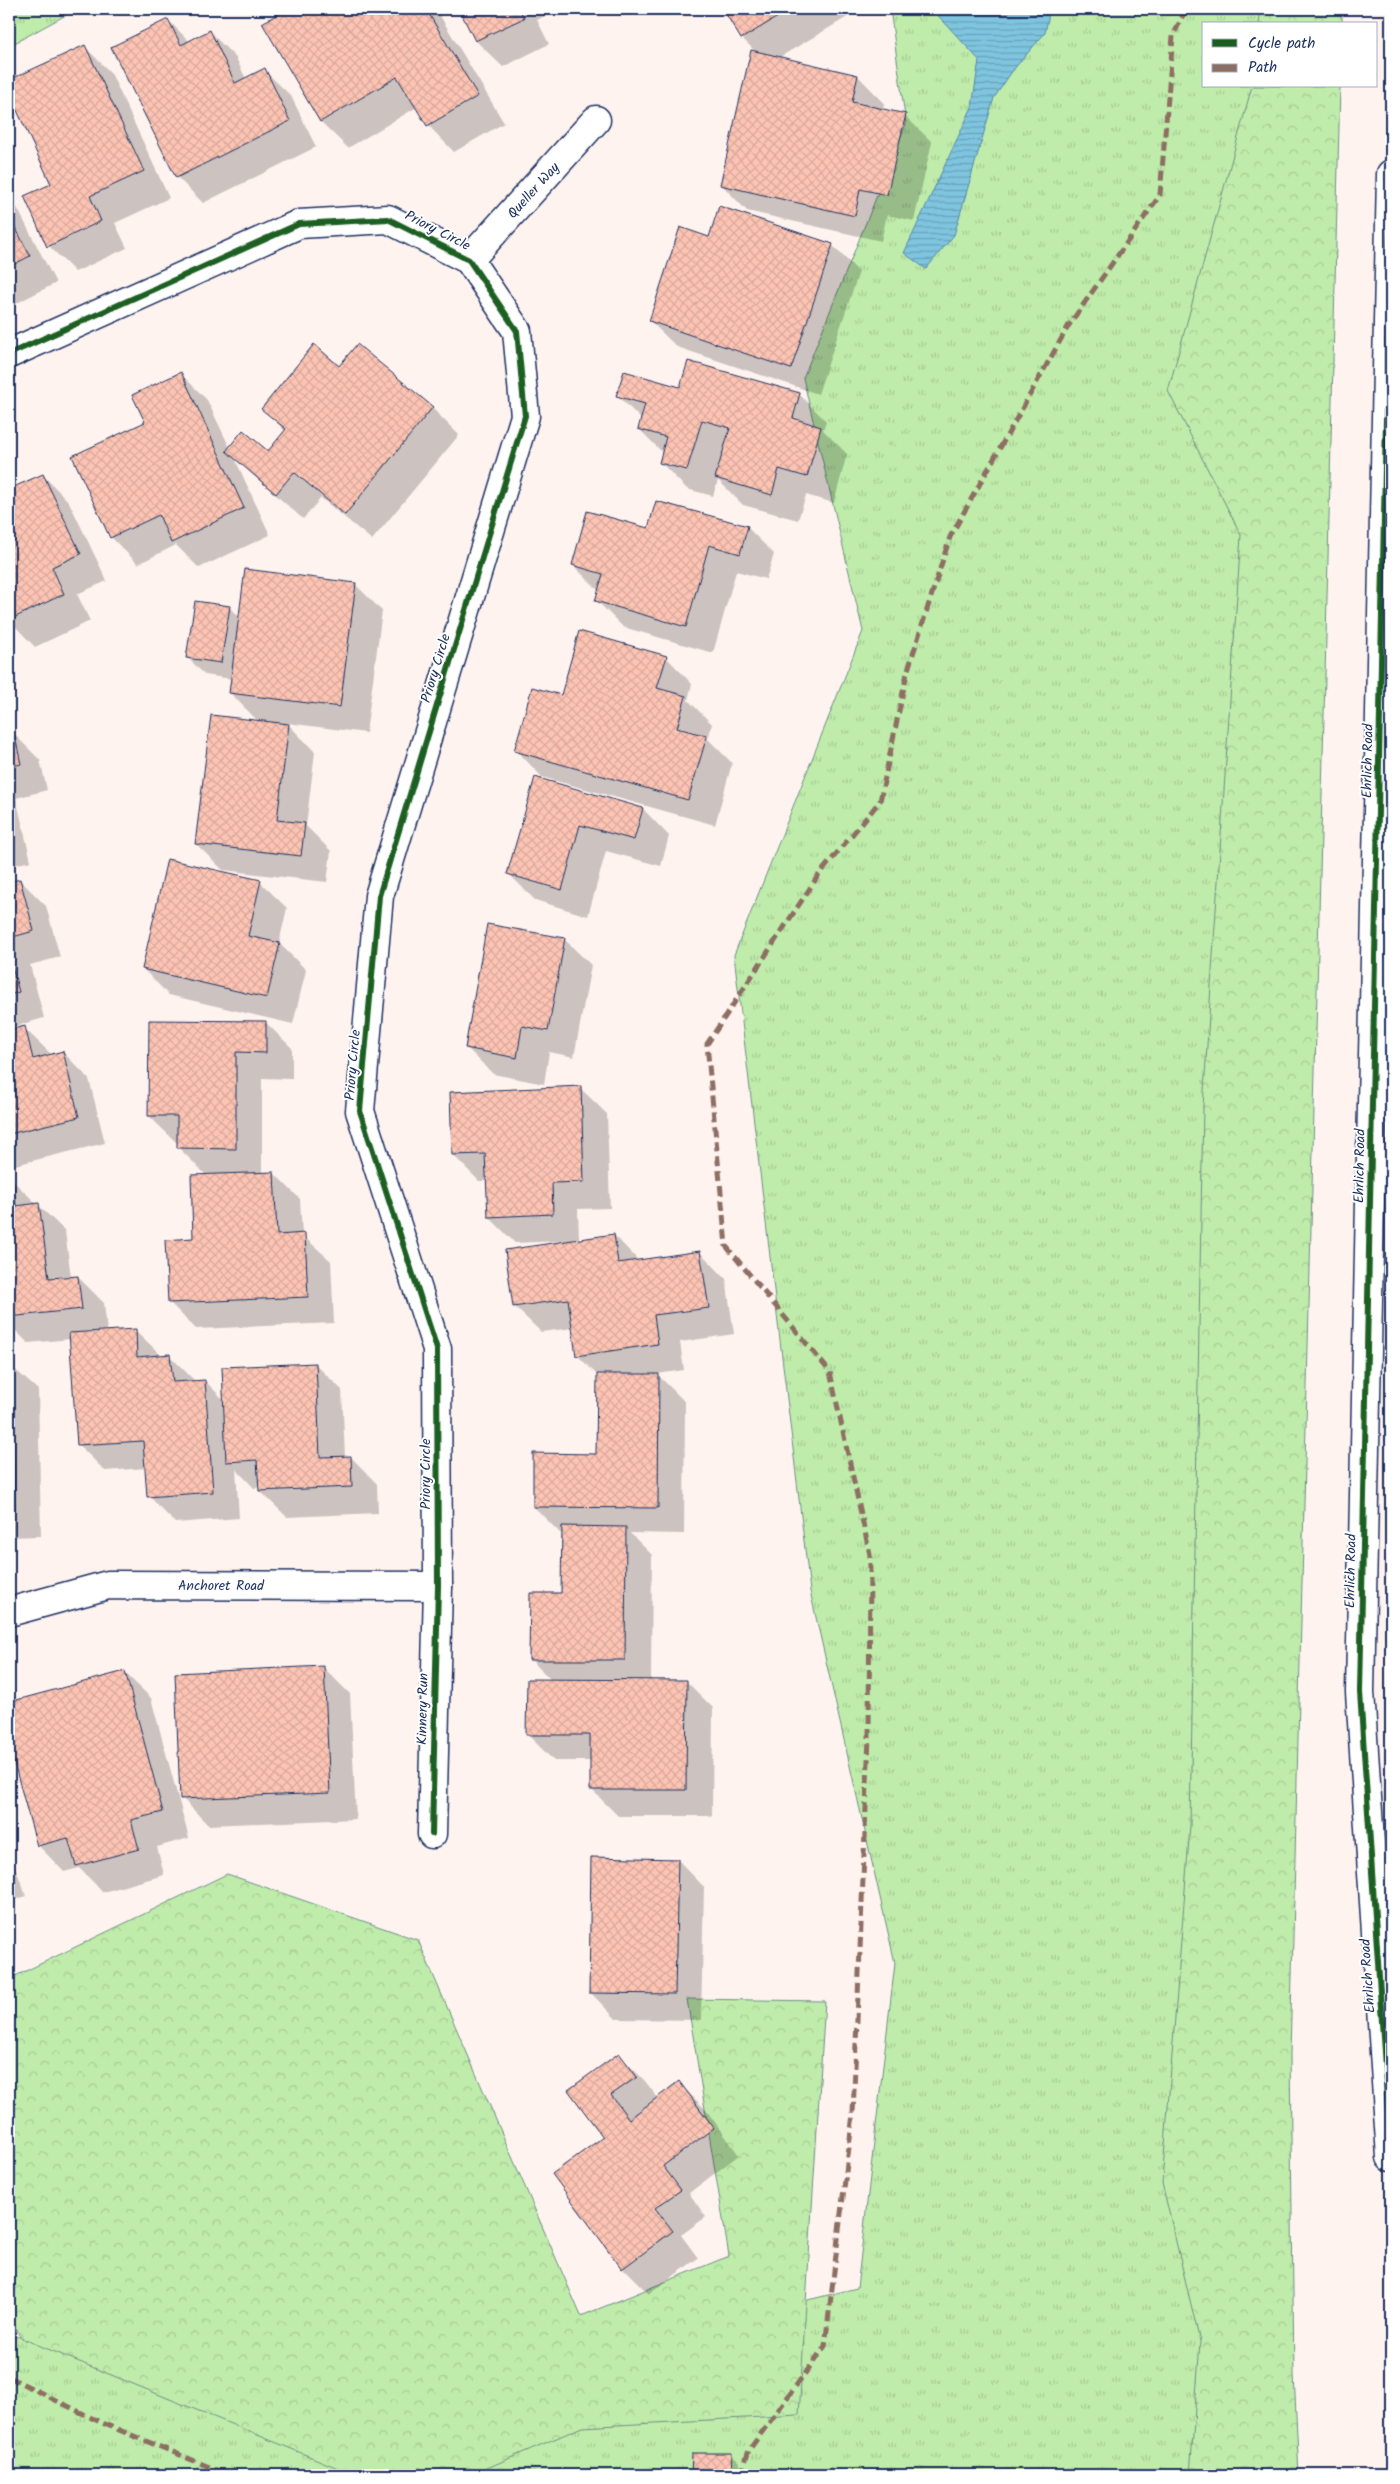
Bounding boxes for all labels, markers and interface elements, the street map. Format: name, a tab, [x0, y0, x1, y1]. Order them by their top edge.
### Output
legend	[1202, 22, 1378, 88]
text: Cycle path	[1248, 32, 1315, 56]
text: Path	[1248, 56, 1277, 80]
street label: Queller Way	[502, 157, 565, 224]
street label: Priory Circle	[401, 205, 475, 257]
street label: Priory Circle	[415, 630, 457, 705]
street label: Ehrlich Road	[1356, 723, 1380, 798]
street label: Priory Circle	[339, 1028, 367, 1101]
street label: Ehrlich Road	[1348, 1128, 1372, 1203]
street label: Priory Circle	[415, 1438, 437, 1510]
street label: Ehrlich Road	[1339, 1533, 1363, 1608]
street label: Anchoret Road	[178, 1575, 265, 1597]
street label: Kinnery Run	[411, 1673, 435, 1745]
street label: Ehrlich Road	[1354, 1937, 1382, 2014]

